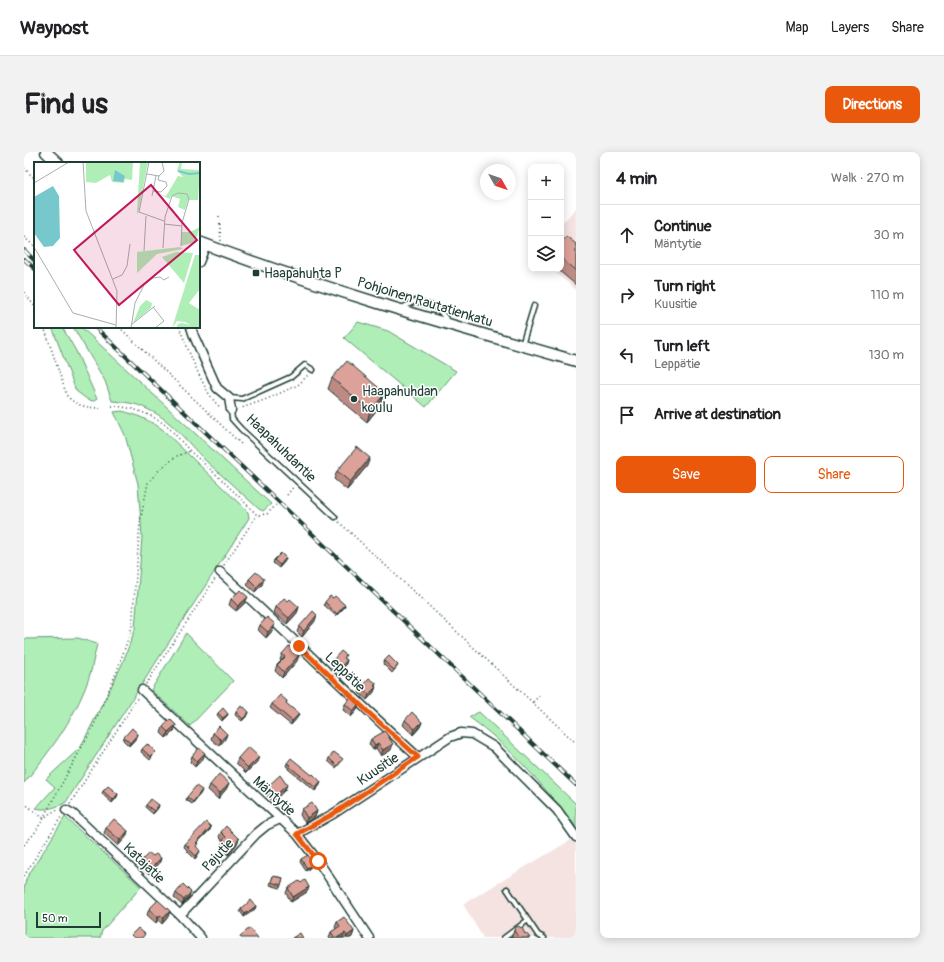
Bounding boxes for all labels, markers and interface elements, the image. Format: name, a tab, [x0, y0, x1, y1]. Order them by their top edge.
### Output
text: Waypost	[20, 16, 89, 40]
text: Map	[786, 19, 809, 36]
text: Layers	[831, 19, 869, 36]
text: Share	[891, 19, 924, 36]
button: Directions	[825, 86, 920, 123]
text: Find us	[24, 87, 108, 122]
inset map	[34, 162, 200, 328]
north arrow	[480, 164, 516, 200]
map controls	[528, 164, 564, 272]
button: +	[528, 164, 564, 200]
text: 4 min	[616, 168, 657, 189]
text: Walk · 270 m	[831, 170, 904, 186]
button: −	[528, 200, 564, 236]
text: Continue	[654, 217, 712, 236]
icon: ahead	[616, 224, 638, 246]
text: 30 m	[874, 227, 904, 243]
button: layers	[528, 236, 564, 272]
text: Mäntytie	[654, 236, 702, 252]
place label: Haapahuhta P	[264, 265, 342, 282]
marker: Haapahuhta P	[251, 268, 261, 278]
street label: Pohjoinen Rautatienkatu	[355, 273, 495, 331]
text: Turn right	[654, 277, 715, 296]
icon: right	[616, 284, 638, 306]
text: 110 m	[871, 287, 904, 303]
text: Kuusitie	[654, 296, 697, 312]
text: Turn left	[654, 337, 710, 356]
icon: left	[616, 344, 638, 366]
text: 130 m	[868, 347, 904, 363]
text: Leppätie	[654, 356, 700, 372]
place label: Haapahuhdan koulu	[362, 383, 438, 416]
marker: Haapahuhdan koulu	[349, 394, 359, 404]
icon: arrive	[616, 404, 638, 426]
text: Arrive at destination	[654, 405, 781, 424]
street label: Haapahuhdantie	[242, 410, 320, 486]
button: Save	[616, 456, 756, 493]
button: Share	[764, 456, 904, 493]
route end	[290, 637, 308, 655]
street label: Leppätie	[321, 649, 369, 695]
street label: Kuusitie	[354, 749, 402, 789]
street label: Mäntytie	[249, 773, 299, 820]
street label: Pajutie	[199, 835, 237, 875]
street label: Katajatie	[120, 839, 168, 887]
route start	[309, 852, 327, 870]
scale bar	[36, 910, 101, 929]
text: 50 m	[42, 912, 68, 925]

